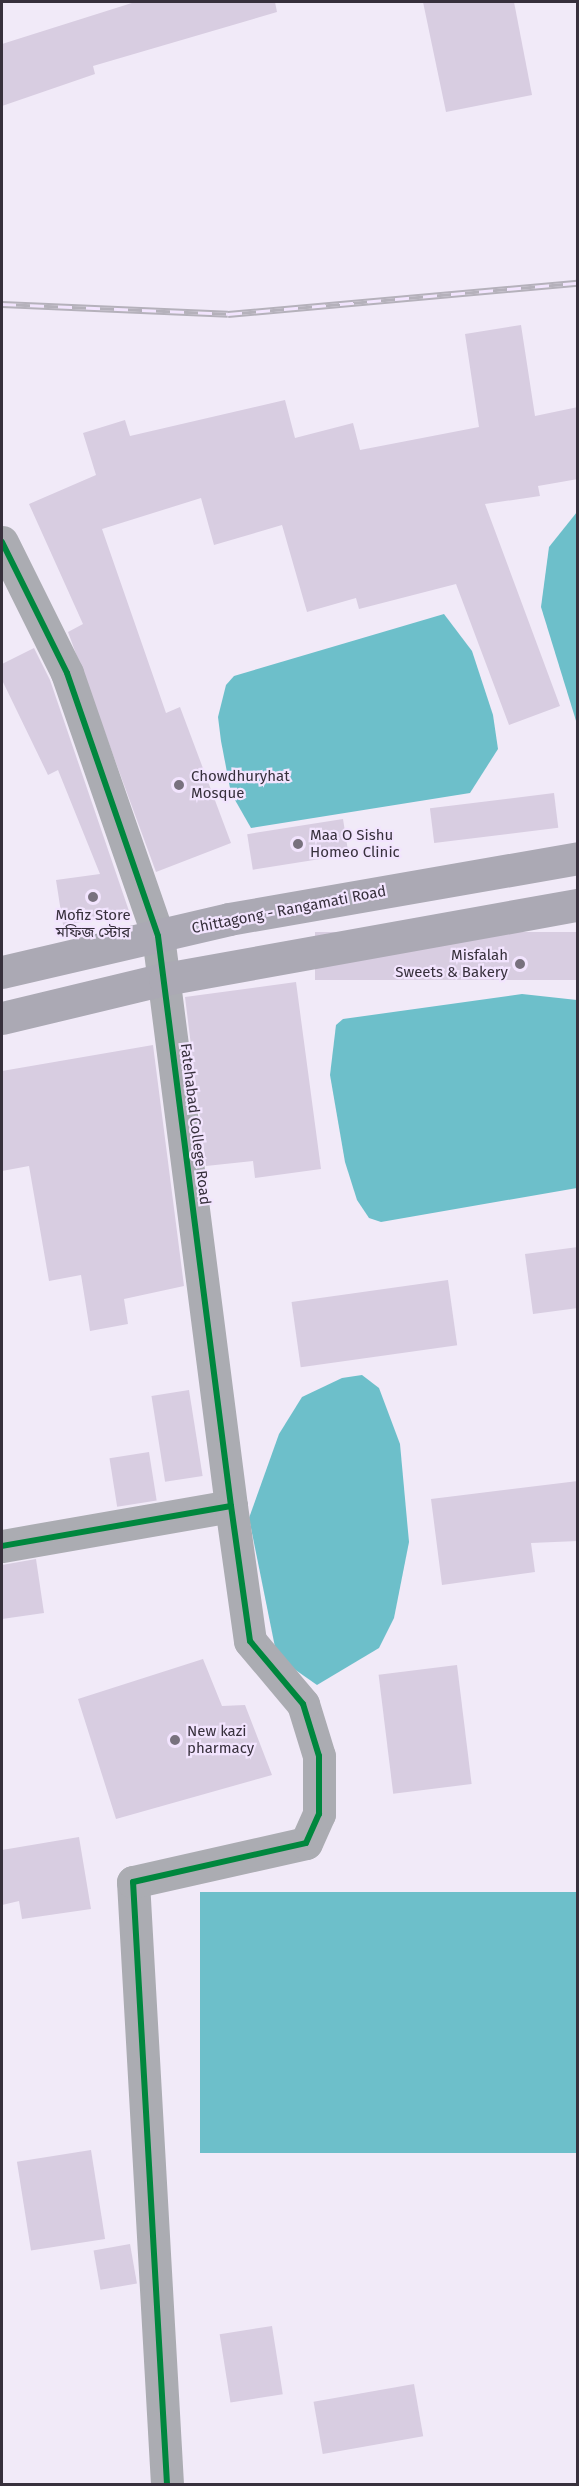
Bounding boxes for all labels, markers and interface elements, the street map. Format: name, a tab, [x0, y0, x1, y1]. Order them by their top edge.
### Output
place label: Chowdhuryhat Mosque	[191, 767, 290, 802]
marker: Chowdhuryhat Mosque	[172, 778, 186, 792]
place label: Maa O Sishu Homeo Clinic	[310, 826, 400, 861]
marker: Maa O Sishu Homeo Clinic	[291, 837, 305, 851]
street label: Chittagong - Rangamati Road	[190, 882, 388, 938]
marker: Mofiz Store মফিজ স্টোর	[86, 890, 100, 904]
place label: Mofiz Store মফিজ স্টোর	[55, 906, 131, 941]
place label: Misfalah Sweets & Bakery	[395, 946, 508, 981]
marker: Misfalah Sweets & Bakery	[513, 957, 527, 971]
street label: Fatehabad College Road	[176, 1042, 214, 1206]
place label: New kazi pharmacy	[187, 1722, 254, 1757]
marker: New kazi pharmacy	[168, 1733, 182, 1747]

